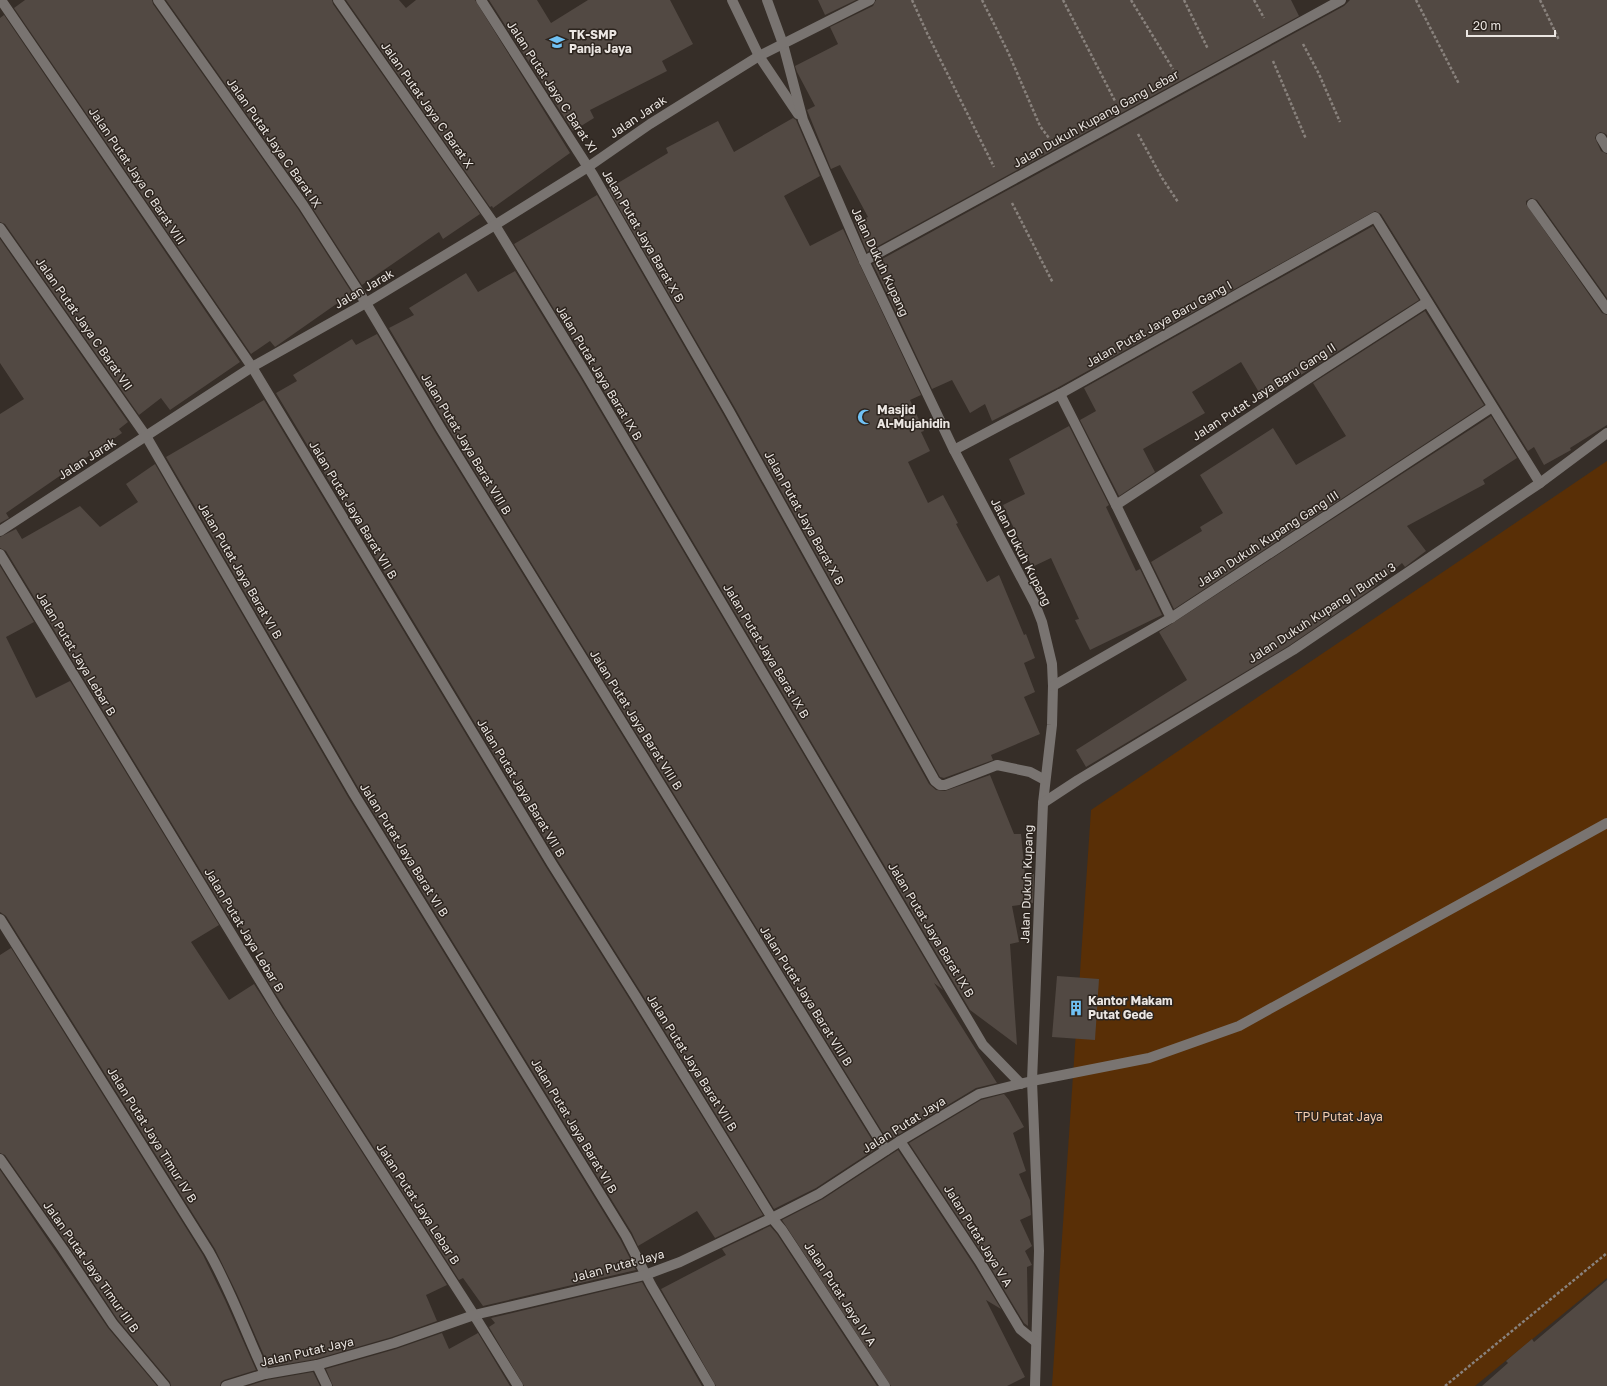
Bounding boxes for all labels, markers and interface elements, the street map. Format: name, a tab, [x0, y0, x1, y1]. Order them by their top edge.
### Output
scale bar	[1467, 12, 1555, 38]
street label: Jalan Putat Jaya C Barat XI	[504, 18, 601, 156]
text: 20 m	[1473, 18, 1501, 33]
place label: TK-SMP Panja Jaya	[569, 27, 632, 56]
school or university icon: TK-SMP Panja Jaya	[548, 33, 566, 51]
street label: Jalan Putat Jaya C Barat X	[378, 39, 477, 171]
street label: Jalan Dukuh Kupang Gang Lebar	[1010, 66, 1182, 171]
street label: Jalan Putat Jaya C Barat IX	[224, 75, 325, 210]
street label: Jalan Jarak	[606, 92, 669, 141]
street label: Jalan Putat Jaya C Barat VIII	[86, 104, 189, 247]
street label: Jalan Putat Jaya Barat X B	[599, 167, 688, 305]
street label: Jalan Dukuh Kupang	[849, 205, 912, 319]
street label: Jalan Putat Jaya C Barat VII	[33, 254, 136, 393]
street label: Jalan Jarak	[331, 265, 396, 312]
street label: Jalan Putat Jaya Baru Gang I	[1083, 277, 1234, 370]
street label: Jalan Putat Jaya Barat IX B	[553, 303, 646, 443]
street label: Jalan Putat Jaya Baru Gang II	[1189, 339, 1338, 444]
street label: Jalan Putat Jaya Barat VIII B	[418, 370, 515, 517]
place label: Masjid Al-Mujahidin	[877, 402, 950, 431]
mosque icon: Masjid Al-Mujahidin	[856, 408, 874, 426]
street label: Jalan Jarak	[55, 434, 119, 483]
street label: Jalan Putat Jaya Barat VII B	[306, 438, 401, 582]
street label: Jalan Putat Jaya Barat X B	[761, 448, 848, 587]
street label: Jalan Dukuh Kupang Gang III	[1194, 487, 1341, 590]
street label: Jalan Dukuh Kupang	[988, 495, 1055, 608]
street label: Jalan Putat Jaya Barat VI B	[195, 500, 286, 642]
street label: Jalan Dukuh Kupang I Buntu 3	[1245, 559, 1398, 666]
street label: Jalan Putat Jaya Barat IX B	[720, 581, 813, 721]
street label: Jalan Putat Jaya Lebar B	[34, 589, 119, 718]
street label: Jalan Putat Jaya Barat VIII B	[587, 647, 686, 793]
street label: Jalan Putat Jaya Barat VII B	[474, 716, 569, 860]
street label: Jalan Putat Jaya Barat VI B	[357, 780, 452, 919]
street label: Jalan Dukuh Kupang	[1017, 824, 1036, 944]
street label: Jalan Putat Jaya Barat IX B	[885, 860, 978, 1000]
street label: Jalan Putat Jaya Lebar B	[202, 865, 287, 994]
street label: Jalan Putat Jaya Barat VIII B	[757, 923, 856, 1069]
street label: Jalan Putat Jaya Barat VII B	[644, 991, 741, 1134]
place label: Kantor Makam Putat Gede	[1088, 993, 1172, 1022]
building icon: Kantor Makam Putat Gede	[1067, 999, 1085, 1017]
street label: Jalan Putat Jaya Barat VI B	[528, 1056, 621, 1196]
street label: Jalan Putat Jaya Timur IV B	[104, 1064, 200, 1205]
street label: Jalan Putat Jaya	[859, 1093, 948, 1156]
park label: TPU Putat Jaya	[1295, 1109, 1383, 1124]
street label: Jalan Putat Jaya Lebar B	[374, 1140, 463, 1267]
street label: Jalan Putat Jaya V A	[941, 1182, 1016, 1289]
street label: Jalan Putat Jaya Timur III B	[40, 1198, 143, 1335]
street label: Jalan Putat Jaya IV A	[801, 1239, 880, 1349]
street label: Jalan Putat Jaya	[570, 1246, 666, 1285]
street label: Jalan Putat Jaya	[259, 1334, 355, 1370]

